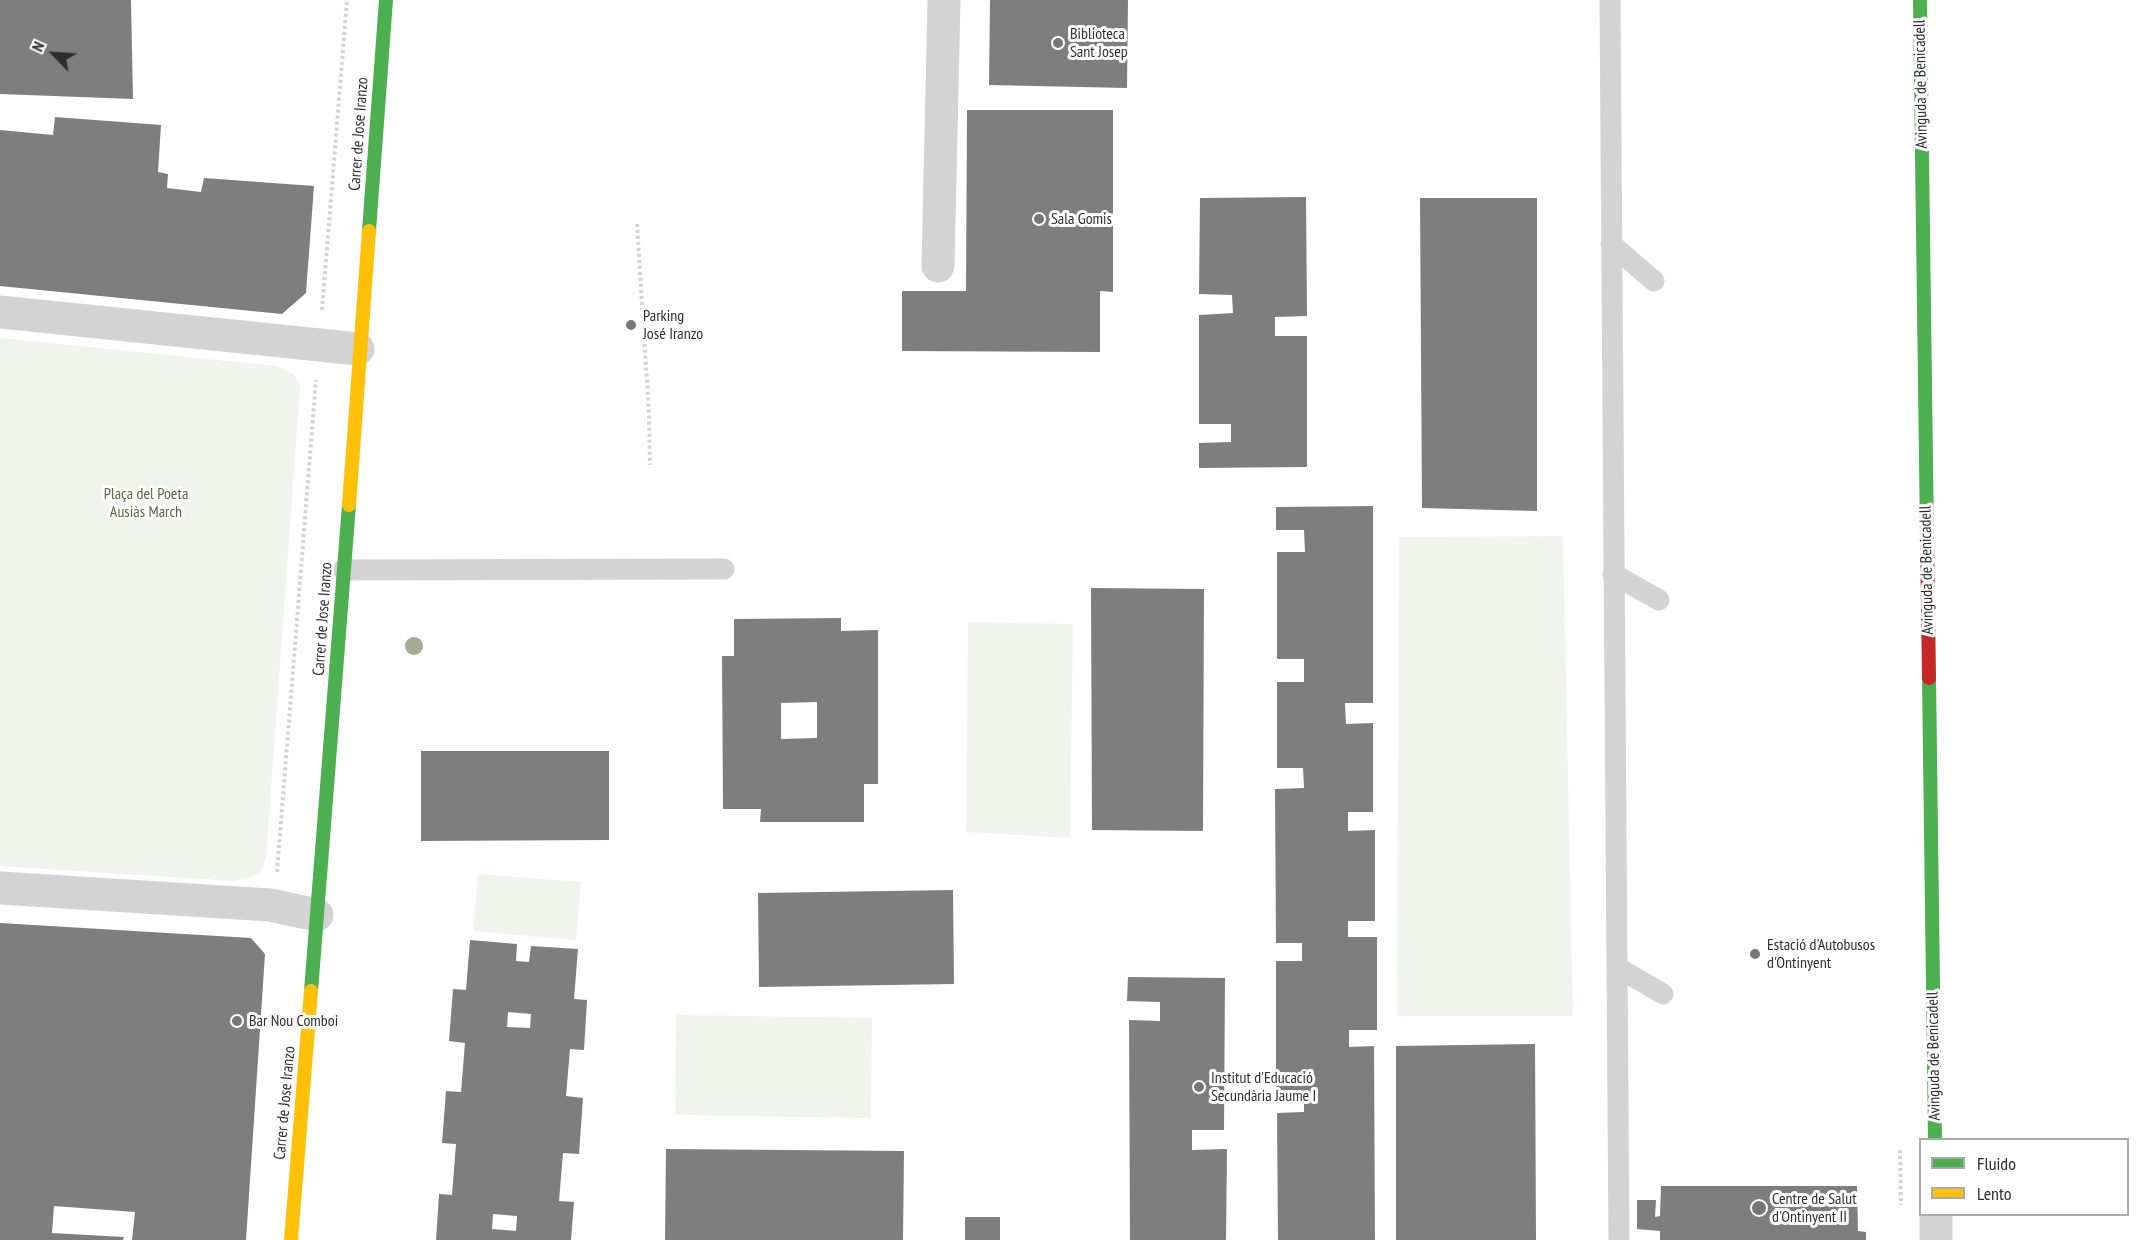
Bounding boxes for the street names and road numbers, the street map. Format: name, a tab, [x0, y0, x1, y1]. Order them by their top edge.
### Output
street label: Avinguda de Benicadell	[1910, 19, 1932, 149]
street label: Carrer de Jose Iranzo	[345, 77, 373, 191]
street label: Avinguda de Benicadell	[1916, 505, 1938, 635]
street label: Carrer de Jose Iranzo	[309, 562, 337, 676]
street label: Avinguda de Benicadell	[1923, 991, 1945, 1121]
street label: Carrer de Jose Iranzo	[270, 1045, 300, 1161]

